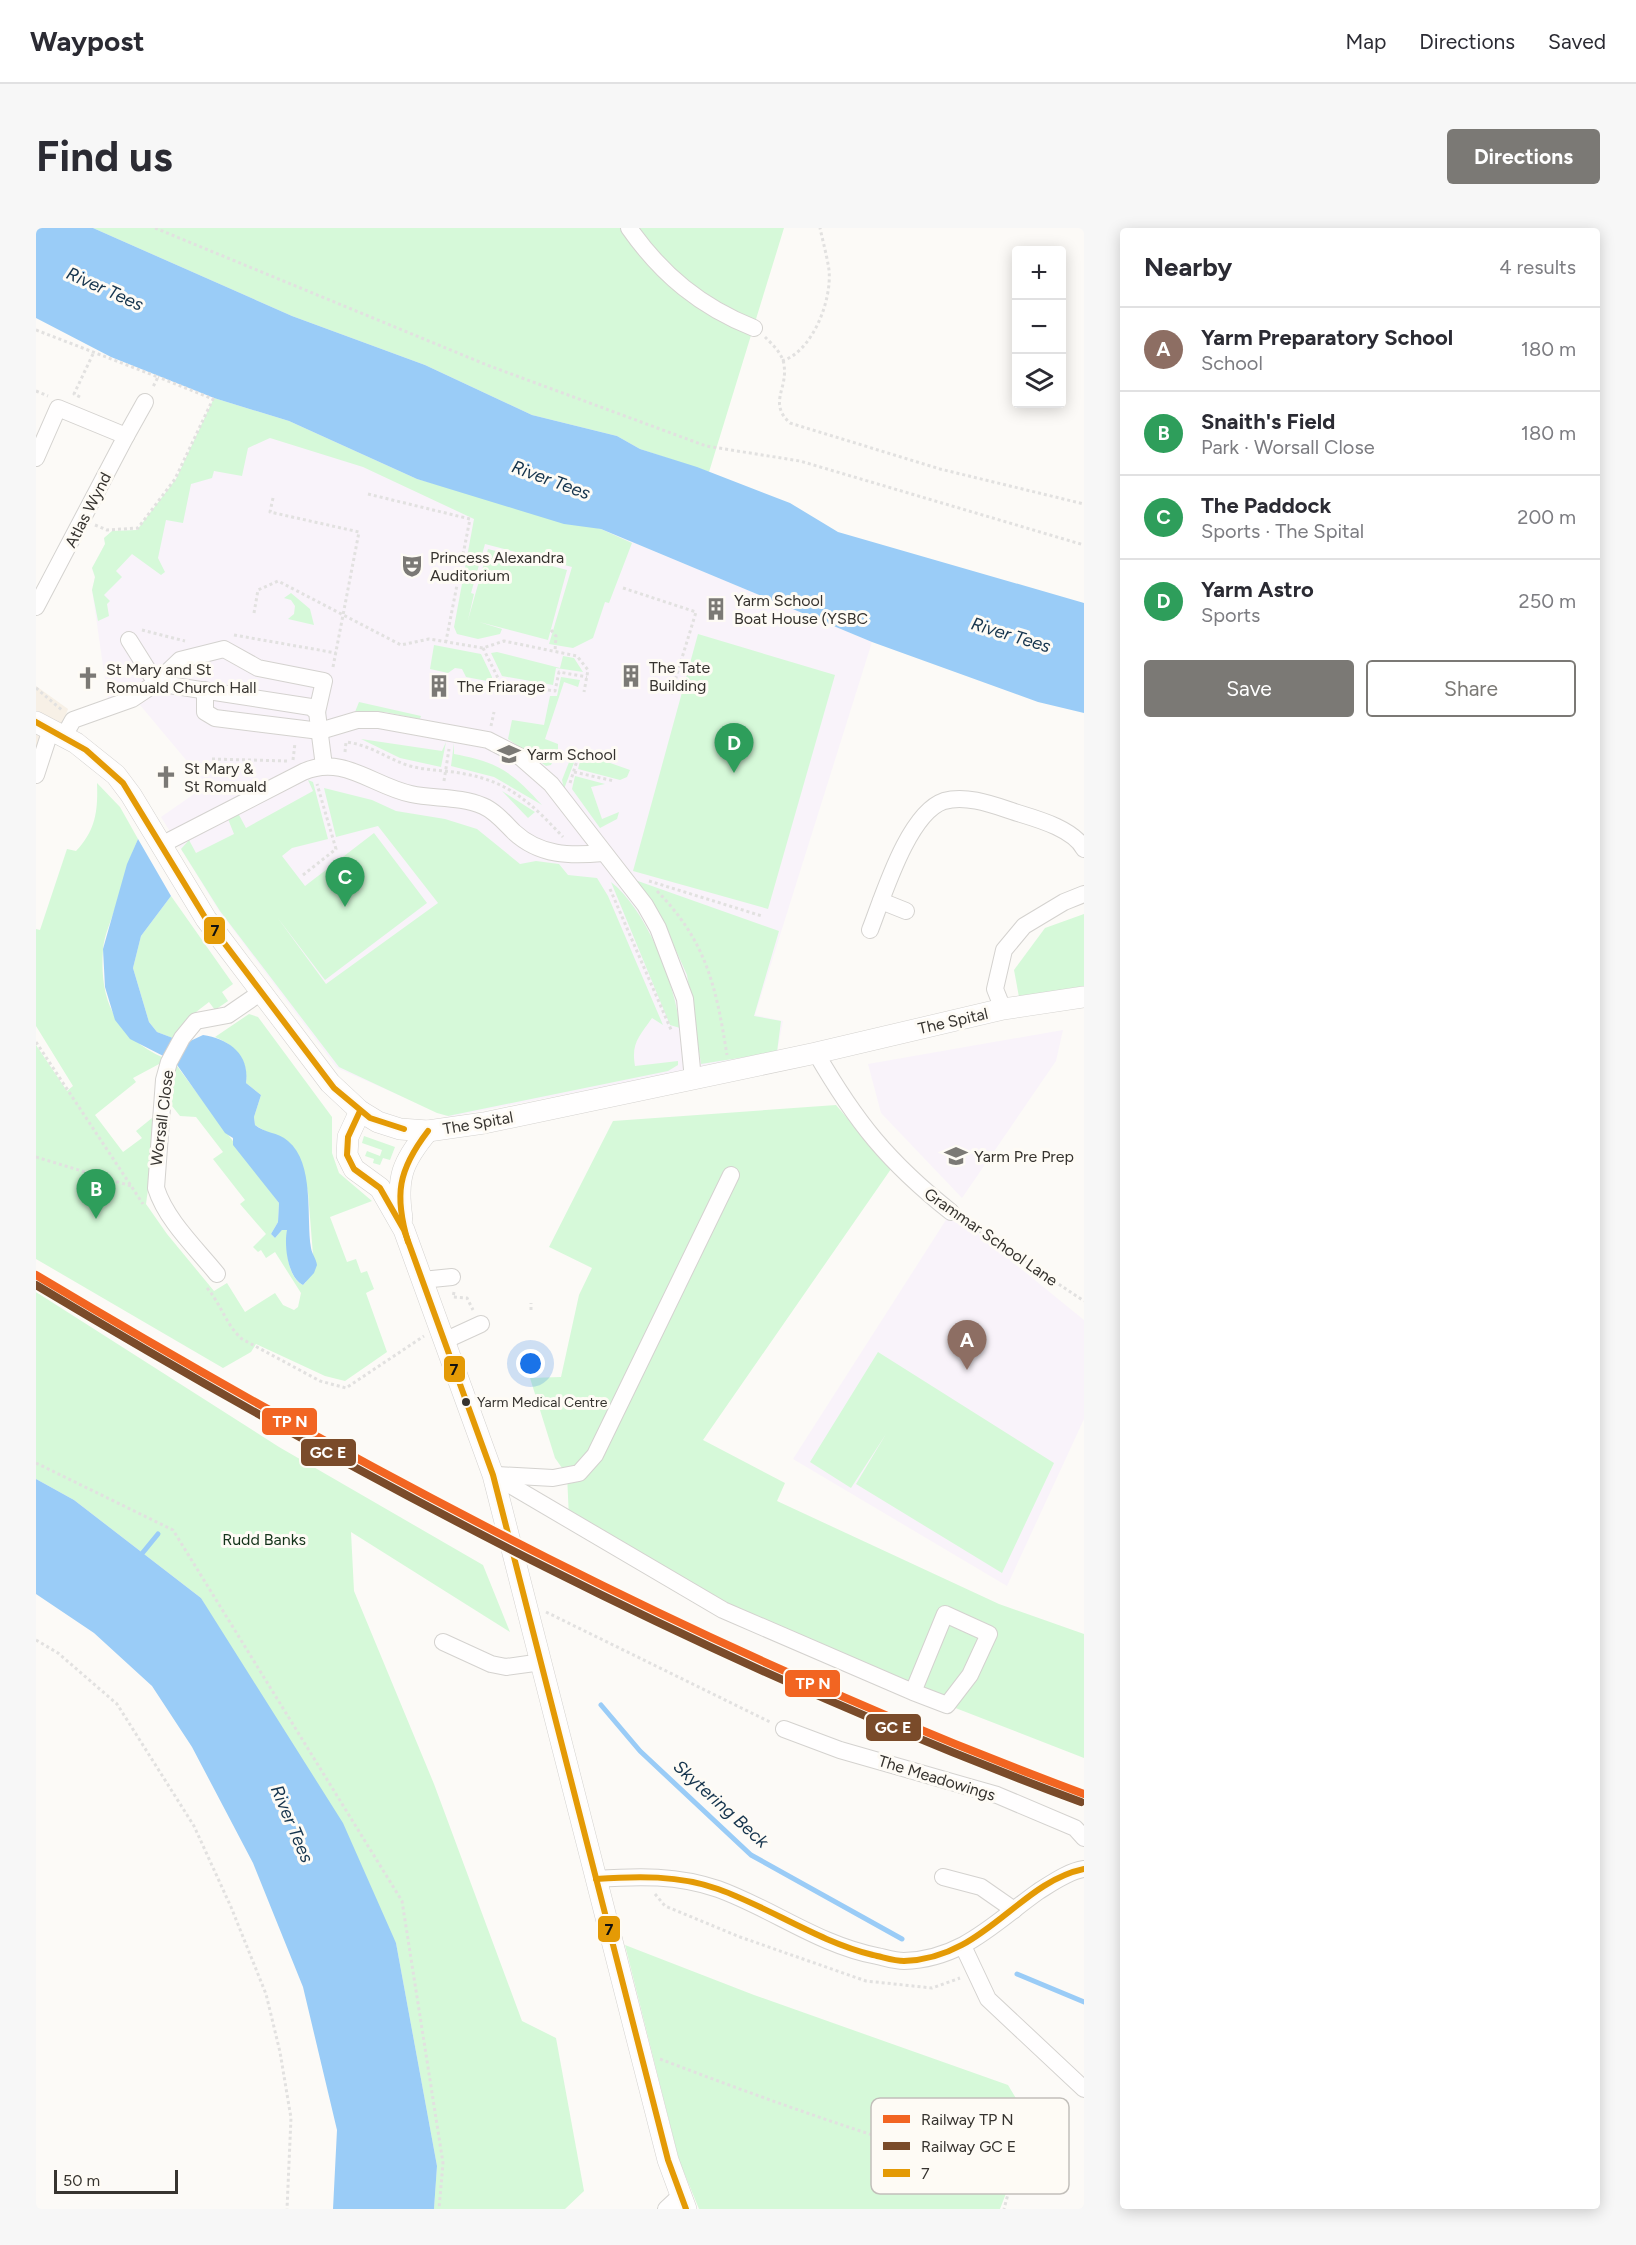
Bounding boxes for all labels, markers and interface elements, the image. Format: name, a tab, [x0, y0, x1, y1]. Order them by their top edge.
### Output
text: Waypost	[30, 24, 144, 58]
text: Map	[1345, 29, 1386, 54]
text: Directions	[1419, 29, 1515, 54]
text: Saved	[1548, 29, 1606, 54]
button: Directions	[1447, 129, 1600, 184]
text: Find us	[36, 131, 173, 182]
map controls	[1012, 246, 1066, 408]
button: +	[1012, 246, 1066, 300]
text: Nearby	[1144, 251, 1232, 283]
text: 4 results	[1499, 255, 1576, 279]
water label: River Tees	[63, 262, 147, 316]
button: −	[1012, 300, 1066, 354]
text: Yarm Preparatory School	[1201, 324, 1453, 351]
text: A	[1156, 337, 1171, 361]
text: 180 m	[1521, 337, 1576, 361]
text: School	[1201, 351, 1263, 375]
button: layers	[1012, 354, 1066, 408]
text: Snaith's Field	[1201, 408, 1335, 435]
text: B	[1157, 421, 1170, 445]
text: 180 m	[1521, 421, 1576, 445]
text: Park · Worsall Close	[1201, 435, 1375, 459]
water label: River Tees	[509, 456, 594, 505]
street label: Atlas Wynd	[61, 469, 115, 551]
text: The Paddock	[1201, 492, 1331, 519]
text: C	[1156, 505, 1171, 529]
text: 200 m	[1517, 505, 1576, 529]
text: Sports · The Spital	[1201, 519, 1364, 543]
place label: Princess Alexandra Auditorium	[430, 548, 564, 585]
theatre icon: Princess Alexandra Auditorium	[399, 553, 425, 579]
text: Yarm Astro	[1201, 576, 1314, 603]
text: D	[1157, 589, 1171, 613]
text: 250 m	[1519, 589, 1576, 613]
place label: Yarm School Boat House (YSBC	[734, 591, 868, 628]
building icon: Yarm School Boat House (YSBC	[703, 596, 729, 622]
text: Sports	[1201, 603, 1260, 627]
water label: River Tees	[969, 612, 1054, 658]
place label: The Tate Building	[649, 658, 710, 695]
place label: St Mary and St Romuald Church Hall	[106, 660, 256, 697]
button: Save	[1144, 660, 1354, 717]
button: Share	[1366, 660, 1576, 717]
building icon: The Tate Building	[618, 663, 644, 689]
church icon: St Mary and St Romuald Church Hall	[75, 665, 101, 691]
building icon: The Friarage	[426, 673, 452, 699]
place label: The Friarage	[457, 677, 545, 696]
pin: D	[714, 724, 754, 773]
school or university icon: Yarm School	[496, 741, 522, 767]
place label: Yarm School	[527, 745, 616, 764]
place label: St Mary & St Romuald	[184, 759, 267, 796]
church icon: St Mary & St Romuald	[153, 764, 179, 790]
pin: C	[326, 858, 364, 907]
line badge: 7	[203, 916, 226, 945]
text: 7	[211, 921, 220, 940]
street label: The Spital	[916, 1004, 990, 1038]
street label: Worsall Close	[147, 1069, 177, 1167]
street label: The Spital	[441, 1107, 515, 1139]
school or university icon: Yarm Pre Prep	[943, 1143, 969, 1169]
place label: Yarm Pre Prep	[974, 1147, 1074, 1166]
pin: B	[76, 1170, 116, 1219]
street label: Grammar School Lane	[921, 1184, 1061, 1290]
pin: A	[948, 1320, 986, 1370]
your location	[516, 1349, 545, 1378]
line badge: 7	[443, 1355, 466, 1383]
text: 7	[450, 1360, 459, 1379]
place label: Yarm Medical Centre	[477, 1394, 608, 1411]
marker: Yarm Medical Centre	[460, 1396, 472, 1408]
line badge: TP N	[261, 1407, 318, 1436]
text: TP N	[272, 1412, 308, 1431]
line badge: GC E	[300, 1438, 357, 1467]
text: GC E	[310, 1443, 346, 1462]
park label: Rudd Banks	[222, 1530, 306, 1549]
line badge: TP N	[784, 1669, 841, 1698]
text: TP N	[795, 1674, 831, 1693]
line badge: GC E	[865, 1713, 922, 1742]
text: GC E	[875, 1718, 911, 1737]
street label: The Meadowings	[876, 1751, 998, 1805]
water label: Skytering Beck	[669, 1755, 774, 1853]
water label: River Tees	[266, 1782, 318, 1867]
line badge: 7	[597, 1915, 621, 1943]
text: 7	[605, 1920, 614, 1939]
legend	[871, 2098, 1069, 2194]
text: Railway TP N	[921, 2110, 1014, 2129]
text: Railway GC E	[921, 2137, 1016, 2156]
text: 7	[921, 2164, 930, 2183]
scale bar	[54, 2167, 178, 2194]
text: 50 m	[63, 2171, 100, 2190]

